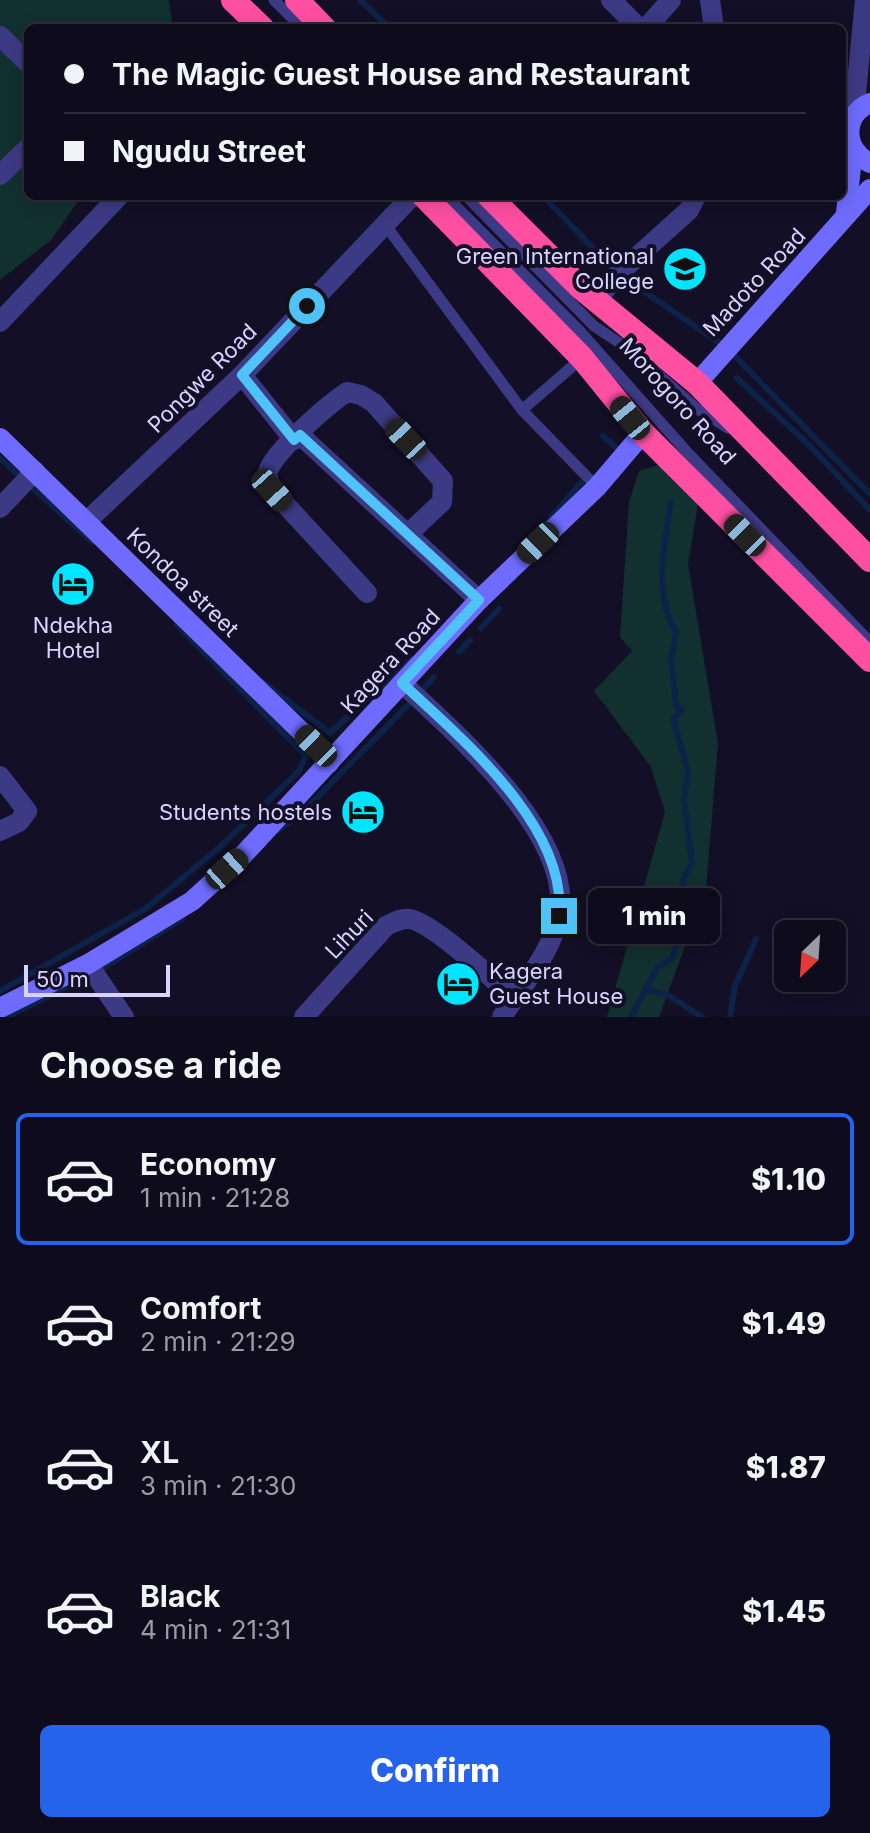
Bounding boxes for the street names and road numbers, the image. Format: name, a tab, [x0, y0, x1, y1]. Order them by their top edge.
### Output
street label: Madoto Road	[697, 223, 811, 341]
street label: Pongwe Road	[142, 318, 262, 438]
street label: Morogoro Road	[614, 332, 742, 470]
street label: Kondoa street	[122, 522, 244, 642]
street label: Kagera Road	[335, 603, 445, 719]
street label: Lihuri	[320, 904, 378, 964]

